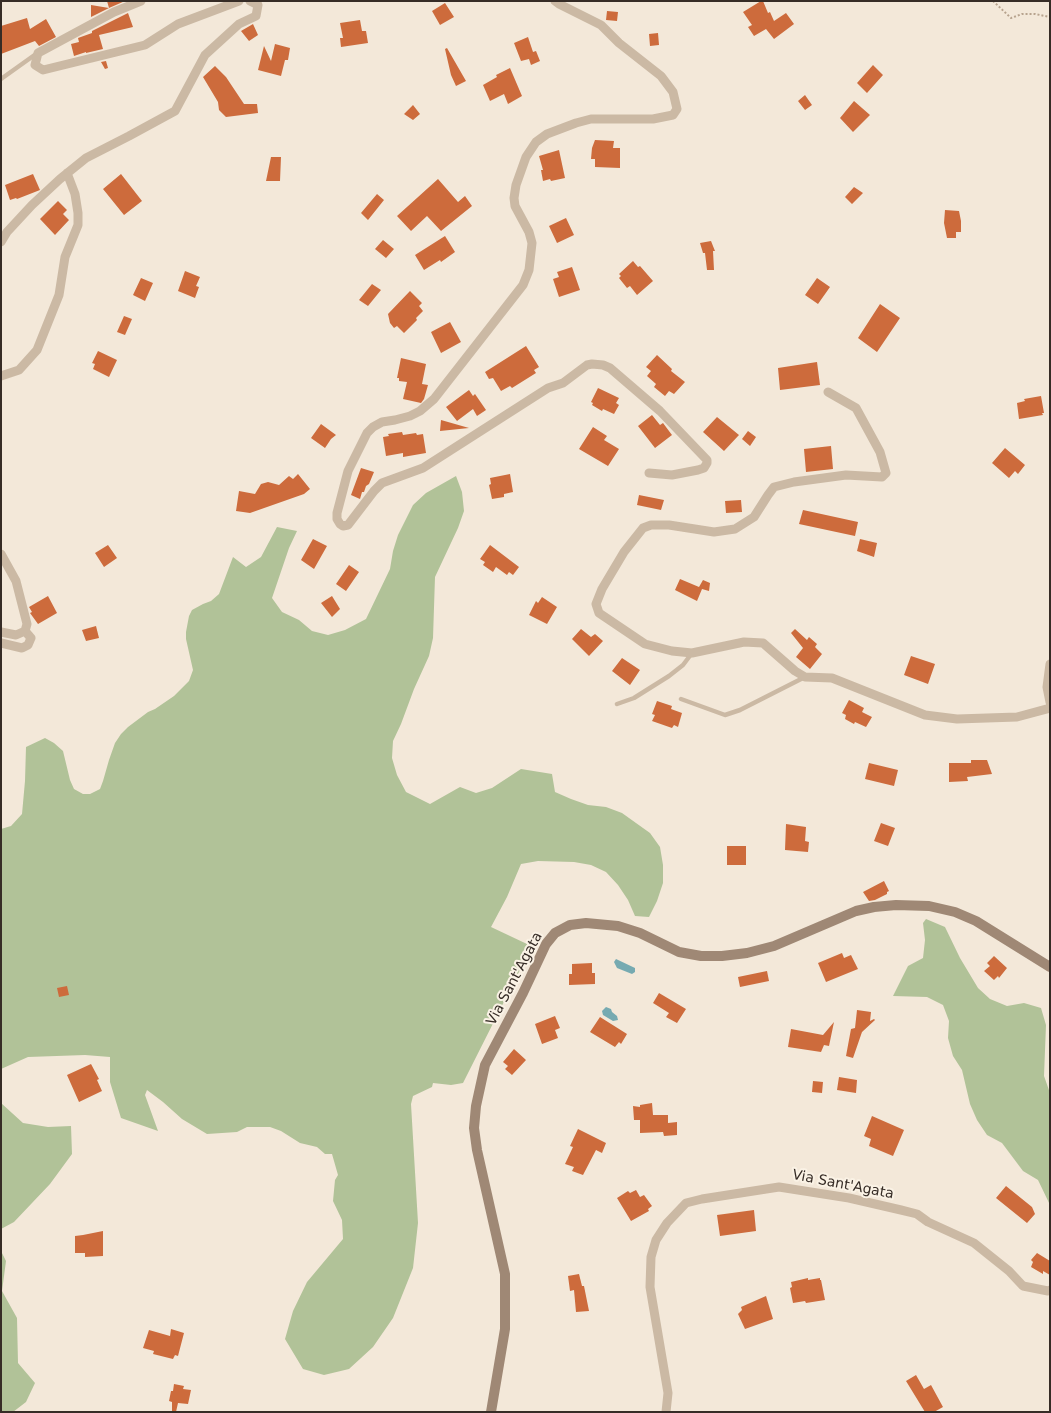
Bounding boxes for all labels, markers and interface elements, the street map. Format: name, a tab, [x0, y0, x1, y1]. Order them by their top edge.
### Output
street label: Via Sant'Agata	[483, 930, 547, 1028]
street label: Via Sant'Agata	[791, 1167, 895, 1203]

